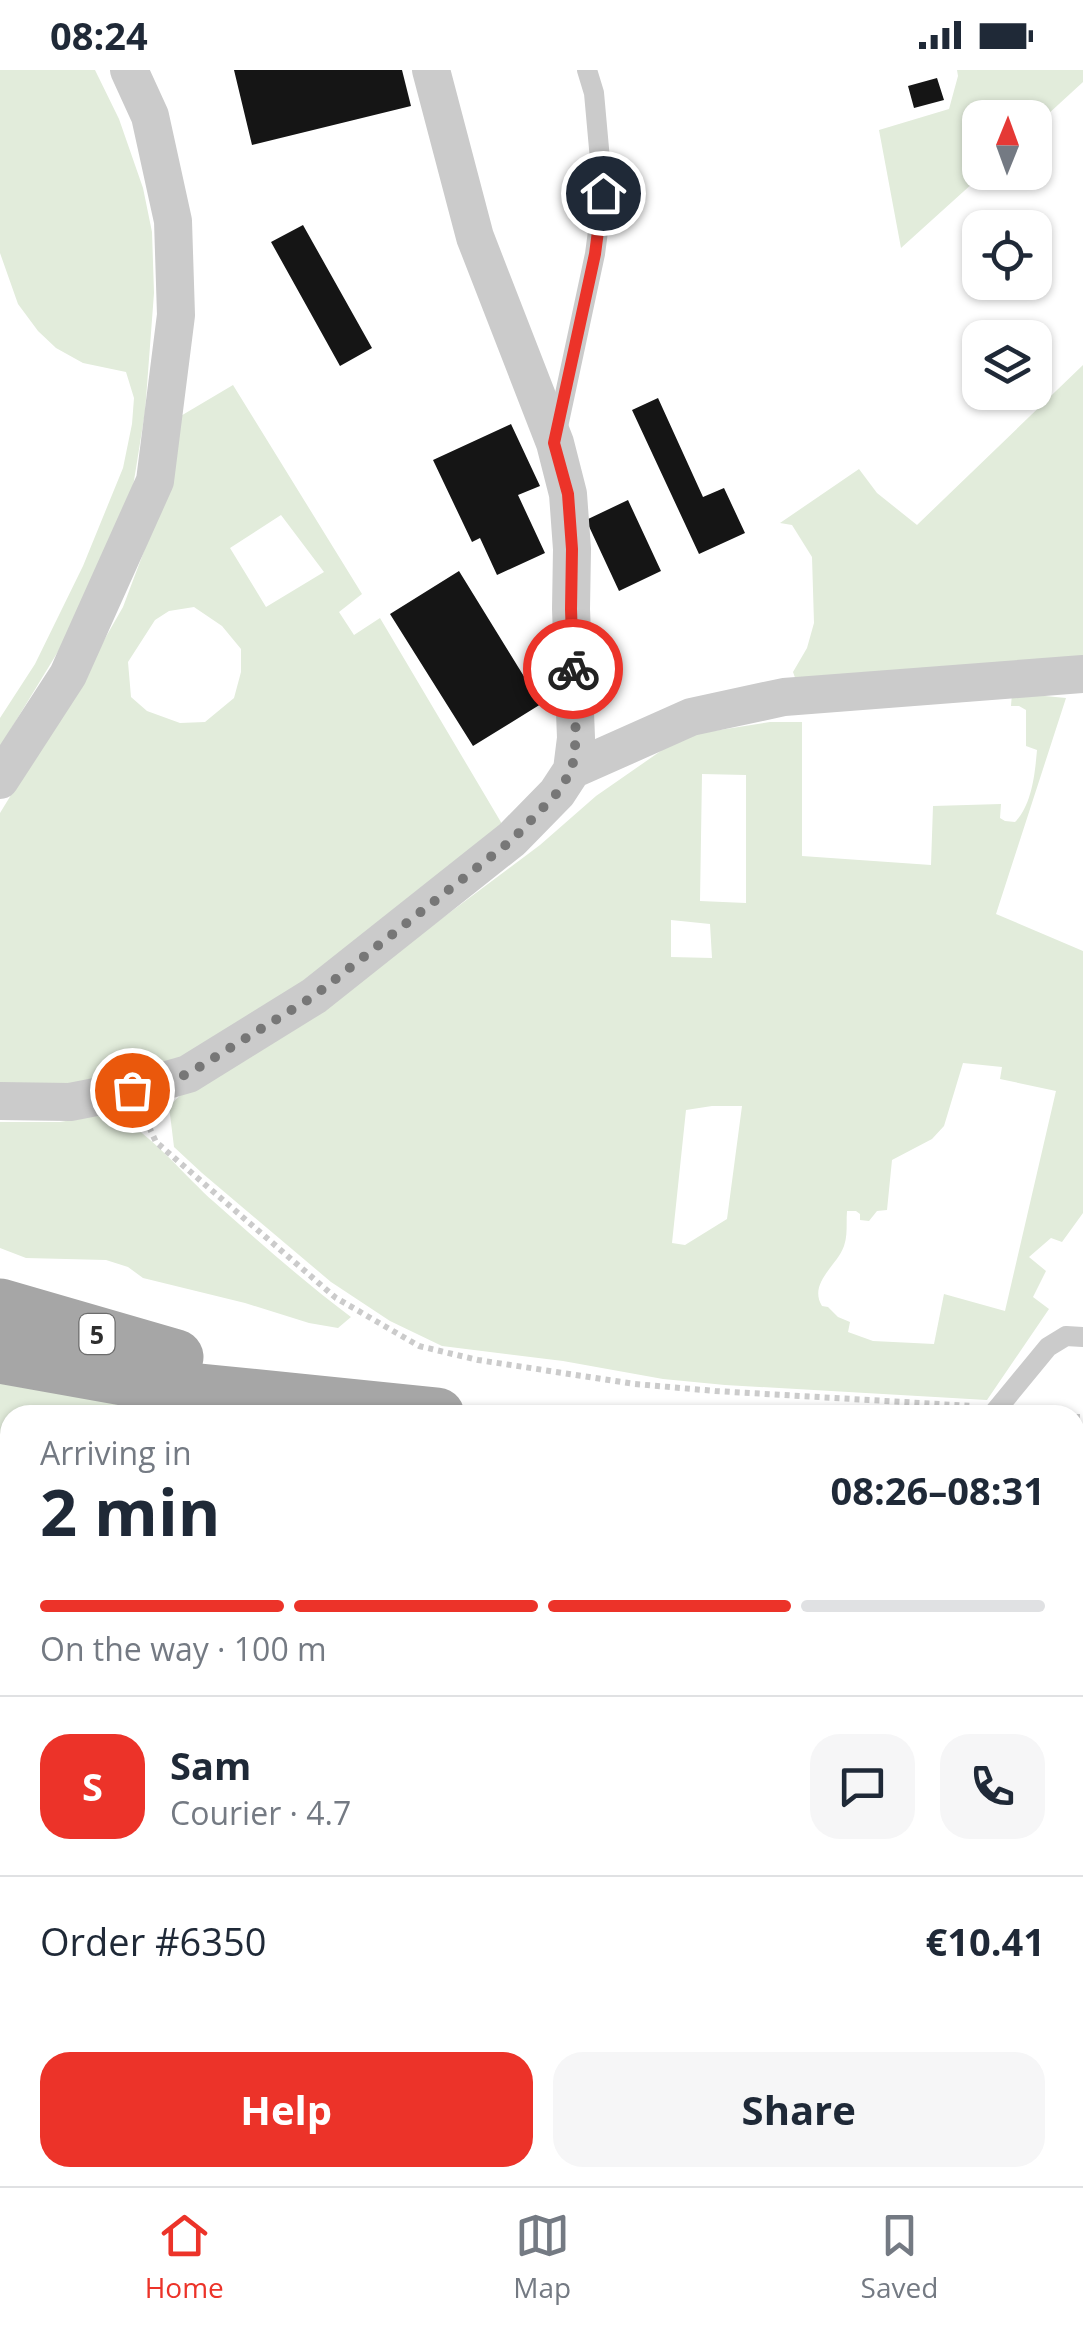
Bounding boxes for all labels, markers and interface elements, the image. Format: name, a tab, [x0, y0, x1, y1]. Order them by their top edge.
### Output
text: 08:24	[50, 9, 148, 61]
north arrow	[962, 100, 1052, 190]
map controls	[962, 100, 1052, 410]
pin	[561, 151, 646, 236]
icon: home	[576, 166, 631, 221]
button: locate	[962, 210, 1052, 300]
button: layers	[962, 320, 1052, 410]
courier	[523, 619, 623, 719]
icon: bike	[546, 642, 601, 697]
pin	[90, 1048, 175, 1133]
icon: bag	[105, 1063, 160, 1118]
road number: 5	[80, 1314, 114, 1354]
text: Arriving in	[40, 1431, 192, 1474]
text: 08:26–08:31	[831, 1464, 1045, 1516]
text: 2 min	[40, 1467, 220, 1555]
text: On the way · 100 m	[40, 1627, 327, 1670]
button: chat	[810, 1734, 915, 1839]
button: phone	[940, 1734, 1045, 1839]
text: Sam	[170, 1739, 251, 1791]
text: S	[82, 1760, 103, 1812]
text: Courier · 4.7	[170, 1791, 351, 1834]
text: Order #6350	[40, 1915, 267, 1967]
text: €10.41	[926, 1915, 1045, 1967]
button: Help	[40, 2052, 533, 2167]
button: Share	[553, 2052, 1045, 2167]
tab: Home	[145, 2208, 224, 2306]
tab: Map	[513, 2208, 571, 2306]
tab: Saved	[861, 2208, 938, 2306]

